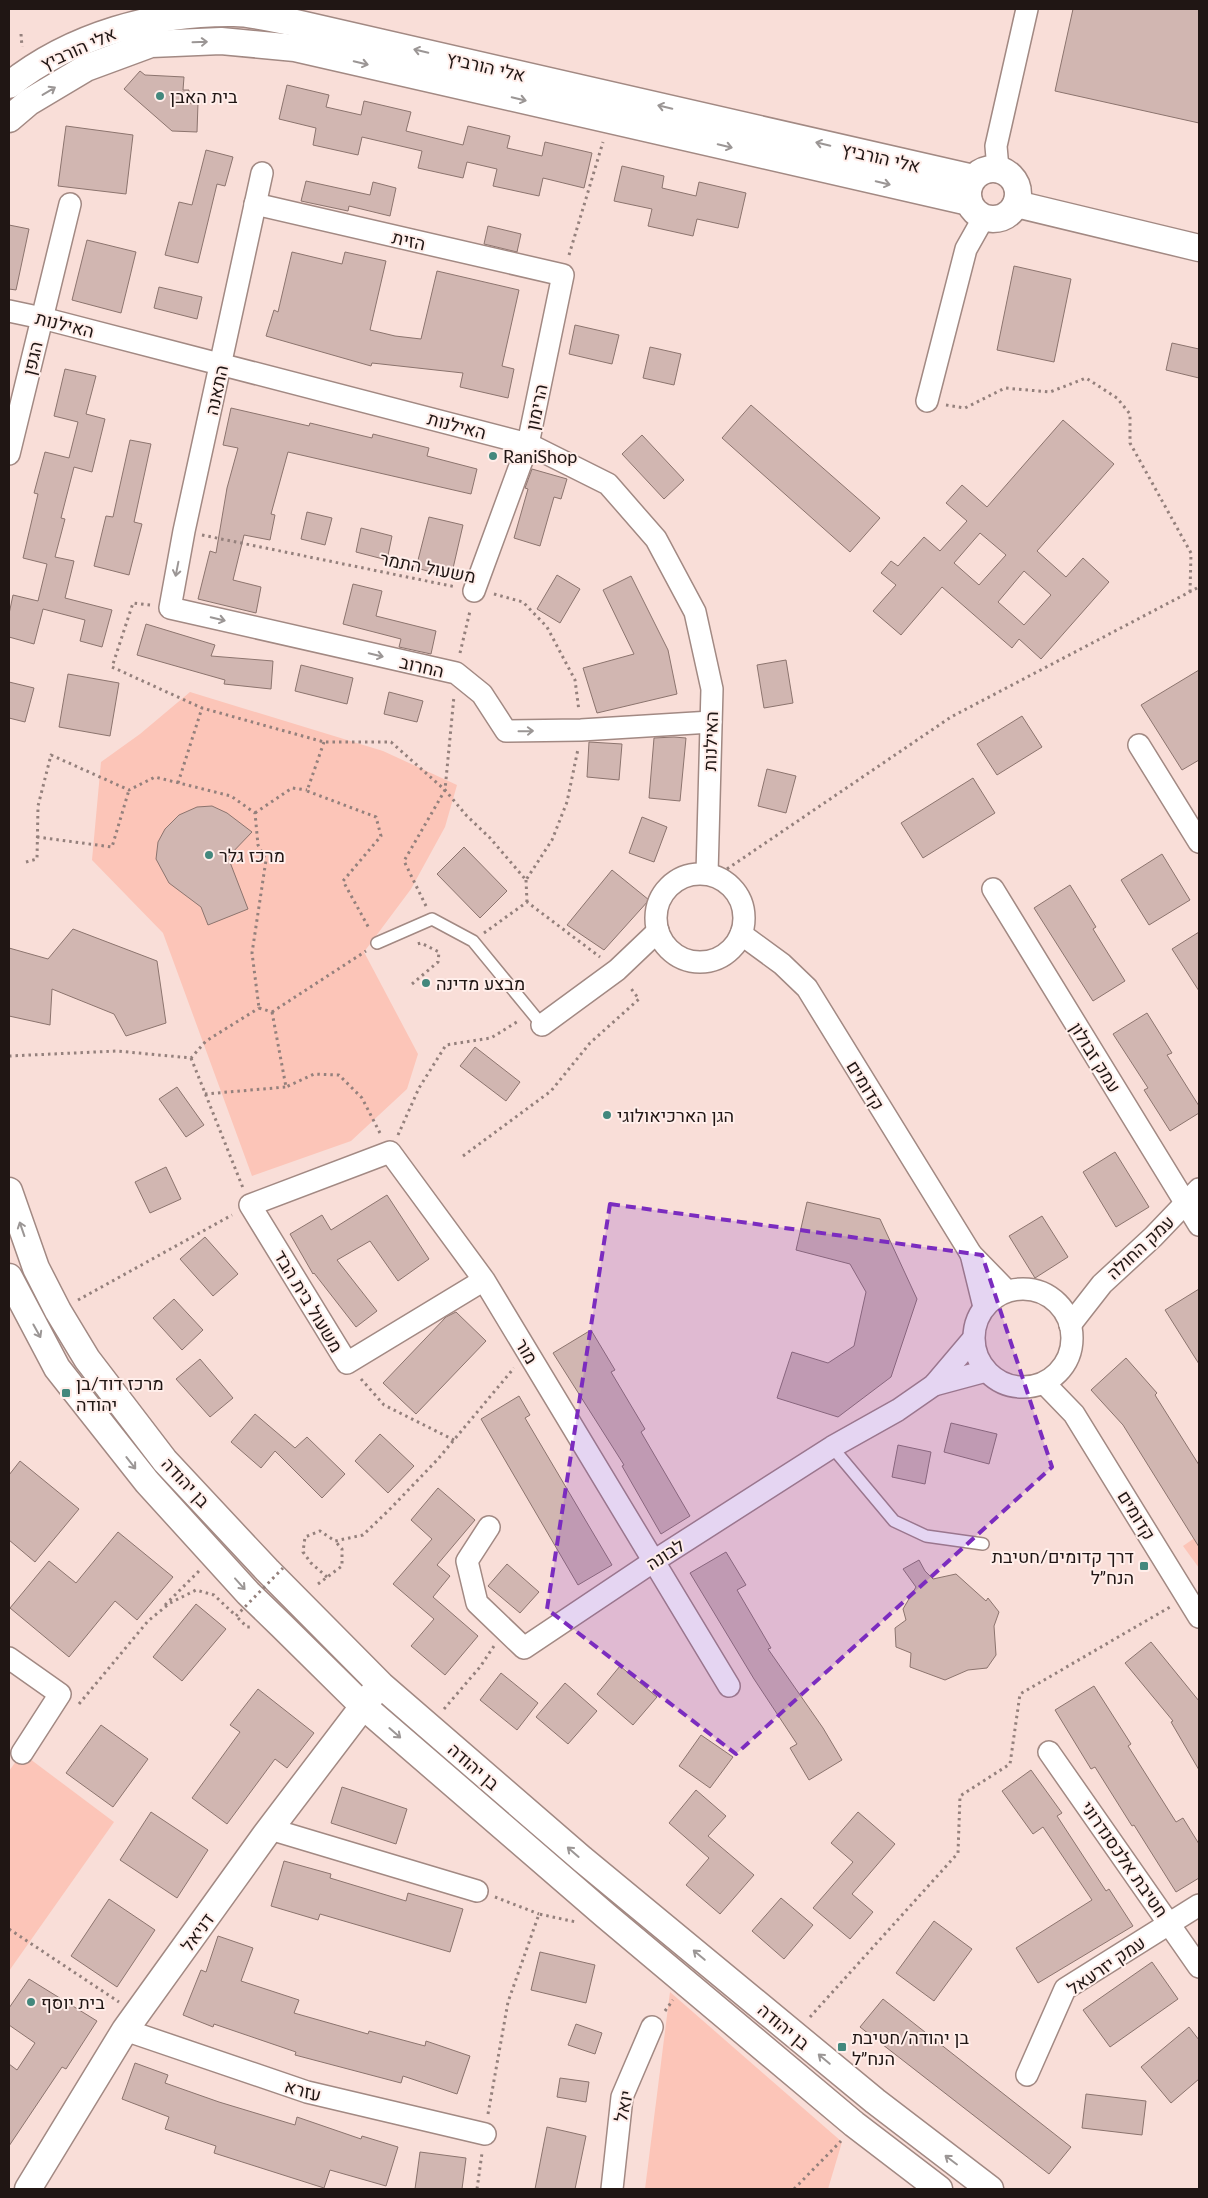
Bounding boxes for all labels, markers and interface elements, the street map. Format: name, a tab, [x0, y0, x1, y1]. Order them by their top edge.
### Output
street label: אלי הורביץ	[37, 22, 119, 74]
one-way arrow	[192, 37, 208, 46]
one-way arrow	[413, 46, 429, 56]
street label: אלי הורביץ	[444, 46, 528, 86]
one-way arrow	[352, 59, 368, 68]
one-way arrow	[41, 85, 55, 95]
place label: בית האבן	[170, 85, 238, 107]
marker: בית האבן	[154, 90, 166, 102]
one-way arrow	[511, 95, 527, 104]
one-way arrow	[657, 102, 673, 111]
street label: אלי הורביץ	[839, 137, 923, 177]
one-way arrow	[815, 139, 831, 148]
one-way arrow	[716, 142, 732, 151]
one-way arrow	[875, 178, 891, 188]
street label: הזית	[390, 225, 428, 255]
street label: האילנות	[33, 306, 97, 342]
street label: הגפן	[17, 339, 47, 377]
street label: התאנה	[200, 363, 232, 417]
street label: הרימון	[520, 382, 552, 432]
street label: האילנות	[425, 407, 489, 443]
place label: RaniShop	[503, 445, 577, 467]
marker: RaniShop	[487, 450, 499, 462]
street label: משעול התמר	[378, 547, 478, 587]
one-way arrow	[172, 561, 182, 577]
one-way arrow	[209, 615, 225, 624]
street label: החרוב	[398, 650, 446, 682]
one-way arrow	[367, 651, 383, 660]
street label: האילנות	[698, 711, 722, 771]
one-way arrow	[518, 726, 534, 736]
place label: מרכז גלר	[219, 844, 285, 866]
marker: מרכז גלר	[203, 849, 215, 861]
place label: מבצע מדינה	[436, 972, 525, 994]
marker: מבצע מדינה	[420, 977, 432, 989]
street label: עמק זבולון	[1066, 1018, 1126, 1096]
street label: קדומים	[842, 1056, 890, 1114]
place label: הגן הארכיאולוגי	[617, 1104, 734, 1126]
marker: הגן הארכיאולוגי	[601, 1109, 613, 1121]
street label: עמק החולה	[1102, 1210, 1178, 1284]
one-way arrow	[17, 1222, 26, 1238]
street label: משעול בית הבד	[270, 1246, 348, 1356]
one-way arrow	[33, 1323, 42, 1338]
street label: מור	[511, 1334, 543, 1368]
place label: מרכז דוד/בן יהודה	[76, 1372, 164, 1415]
marker: מרכז דוד/בן יהודה	[60, 1387, 72, 1399]
street label: בן יהודה	[157, 1452, 215, 1512]
one-way arrow	[126, 1456, 137, 1469]
street label: קדומים	[1113, 1486, 1161, 1544]
street label: לבונה	[642, 1534, 688, 1574]
place label: דרך קדומים/חטיבת הנח״ל	[992, 1545, 1134, 1588]
marker: דרך קדומים/חטיבת הנח״ל	[1138, 1560, 1150, 1572]
one-way arrow	[234, 1577, 245, 1590]
one-way arrow	[388, 1727, 401, 1738]
street label: בן יהודה	[444, 1738, 504, 1794]
street label: חטיבת אלכסנדרוני	[1077, 1797, 1173, 1921]
one-way arrow	[567, 1846, 580, 1858]
street label: דניאל	[176, 1908, 218, 1956]
street label: עמק יזרעאל	[1063, 1931, 1149, 1999]
one-way arrow	[692, 1950, 705, 1961]
place label: בית יוסף	[41, 1991, 105, 2013]
marker: בית יוסף	[25, 1996, 37, 2008]
street label: בן יהודה	[754, 1998, 815, 2054]
place label: בן יהודה/חטיבת הנח״ל	[852, 2026, 969, 2069]
marker: בן יהודה/חטיבת הנח״ל	[836, 2041, 848, 2053]
one-way arrow	[818, 2053, 831, 2064]
street label: עזרא	[282, 2074, 324, 2106]
street label: יואל	[609, 2088, 637, 2124]
one-way arrow	[945, 2154, 958, 2165]

